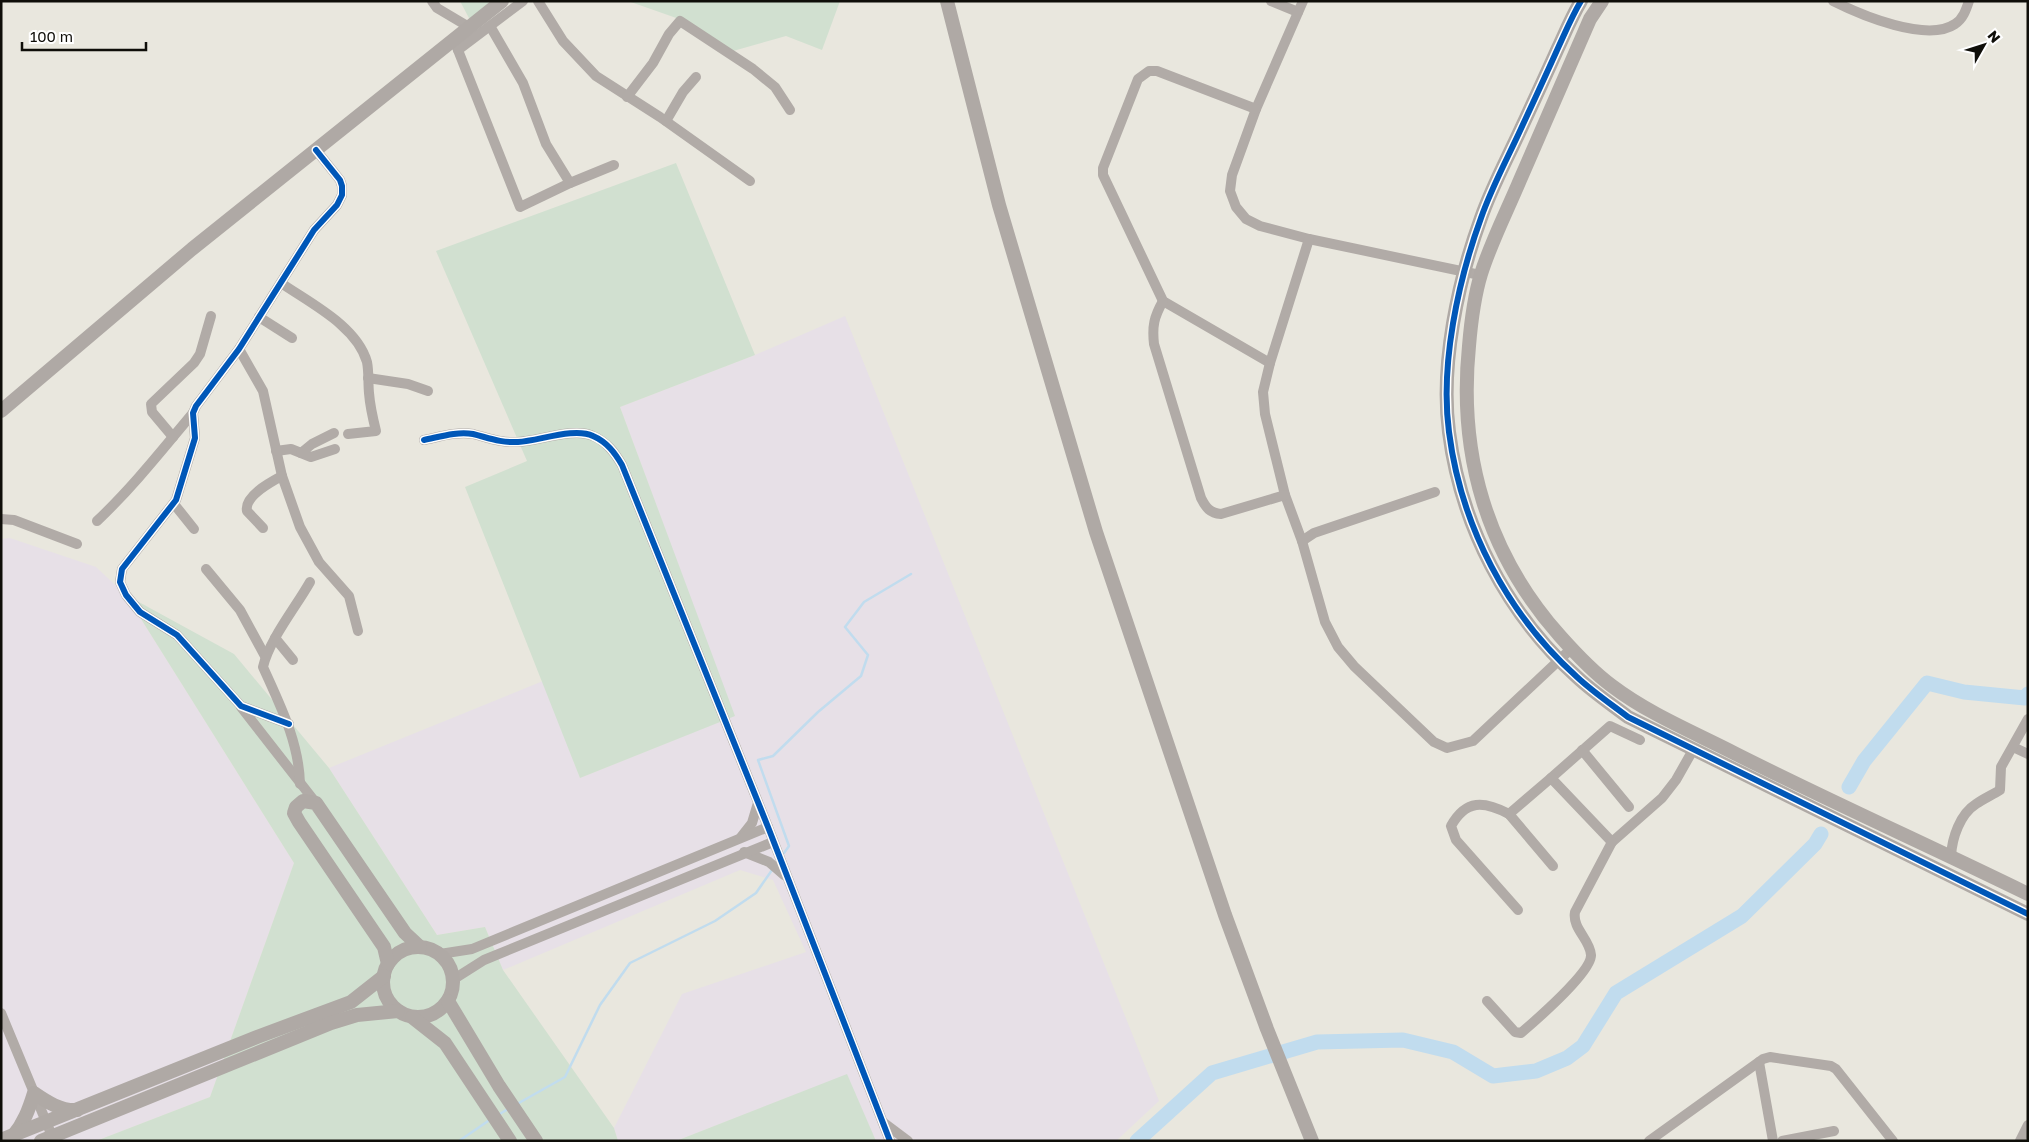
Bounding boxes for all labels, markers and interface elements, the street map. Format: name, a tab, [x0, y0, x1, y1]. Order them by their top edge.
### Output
scale bar	[22, 20, 146, 52]
north arrow	[1959, 20, 2009, 70]
text: 100 m	[30, 27, 73, 45]
text: N	[1985, 27, 2004, 46]

